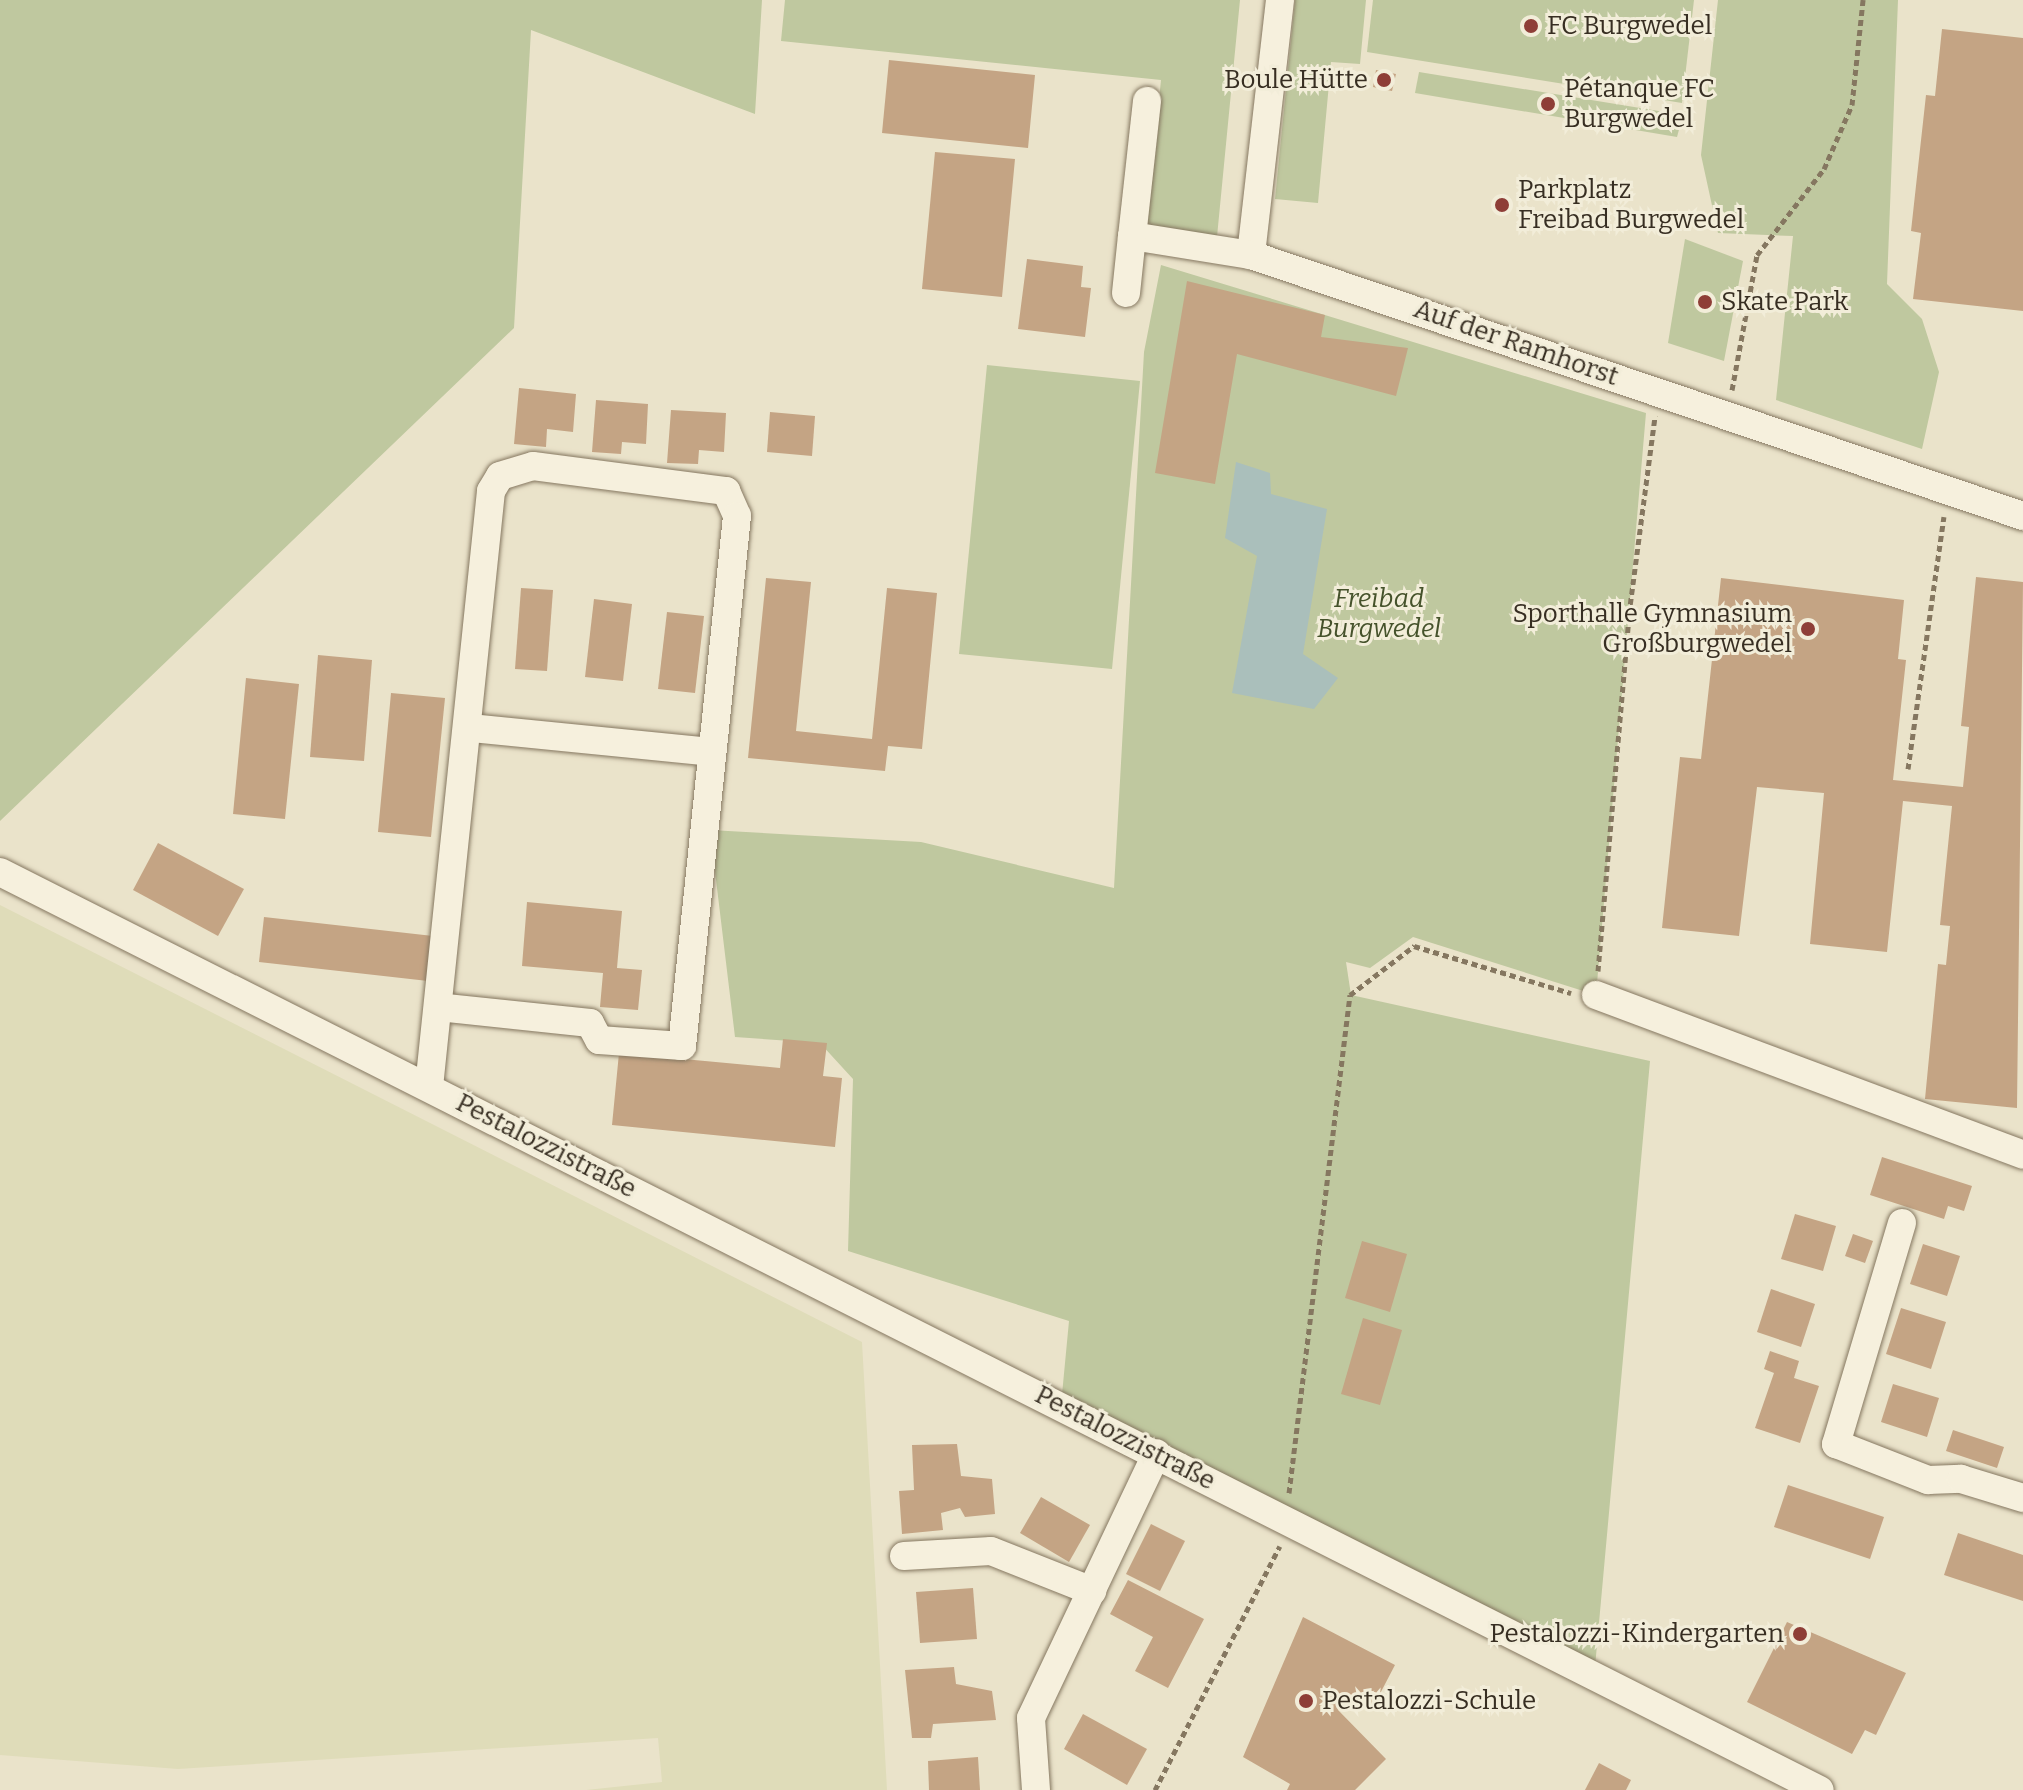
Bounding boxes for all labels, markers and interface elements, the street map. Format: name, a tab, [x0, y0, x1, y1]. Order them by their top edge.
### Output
place label: FC Burgwedel	[1547, 10, 1712, 42]
marker: FC Burgwedel	[1522, 17, 1540, 35]
place label: Boule Hütte	[1224, 64, 1368, 96]
marker: Boule Hütte	[1375, 71, 1393, 89]
place label: Pétanque FC Burgwedel	[1564, 73, 1715, 134]
marker: Pétanque FC Burgwedel	[1539, 95, 1557, 113]
place label: Parkplatz Freibad Burgwedel	[1518, 174, 1744, 236]
marker: Parkplatz Freibad Burgwedel	[1493, 196, 1511, 214]
place label: Skate Park	[1721, 286, 1848, 318]
street label: Auf der Ramhorst	[1410, 293, 1622, 393]
marker: Skate Park	[1696, 293, 1714, 311]
park label: Freibad Burgwedel	[1317, 583, 1441, 644]
place label: Sporthalle Gymnasium Großburgwedel	[1512, 598, 1792, 660]
marker: Sporthalle Gymnasium Großburgwedel	[1799, 620, 1817, 638]
street label: Pestalozzistraße	[451, 1087, 641, 1205]
street label: Pestalozzistraße	[1030, 1379, 1220, 1497]
place label: Pestalozzi-Kindergarten	[1489, 1618, 1784, 1650]
marker: Pestalozzi-Kindergarten	[1791, 1625, 1809, 1643]
place label: Pestalozzi-Schule	[1322, 1685, 1536, 1717]
marker: Pestalozzi-Schule	[1297, 1692, 1315, 1710]

